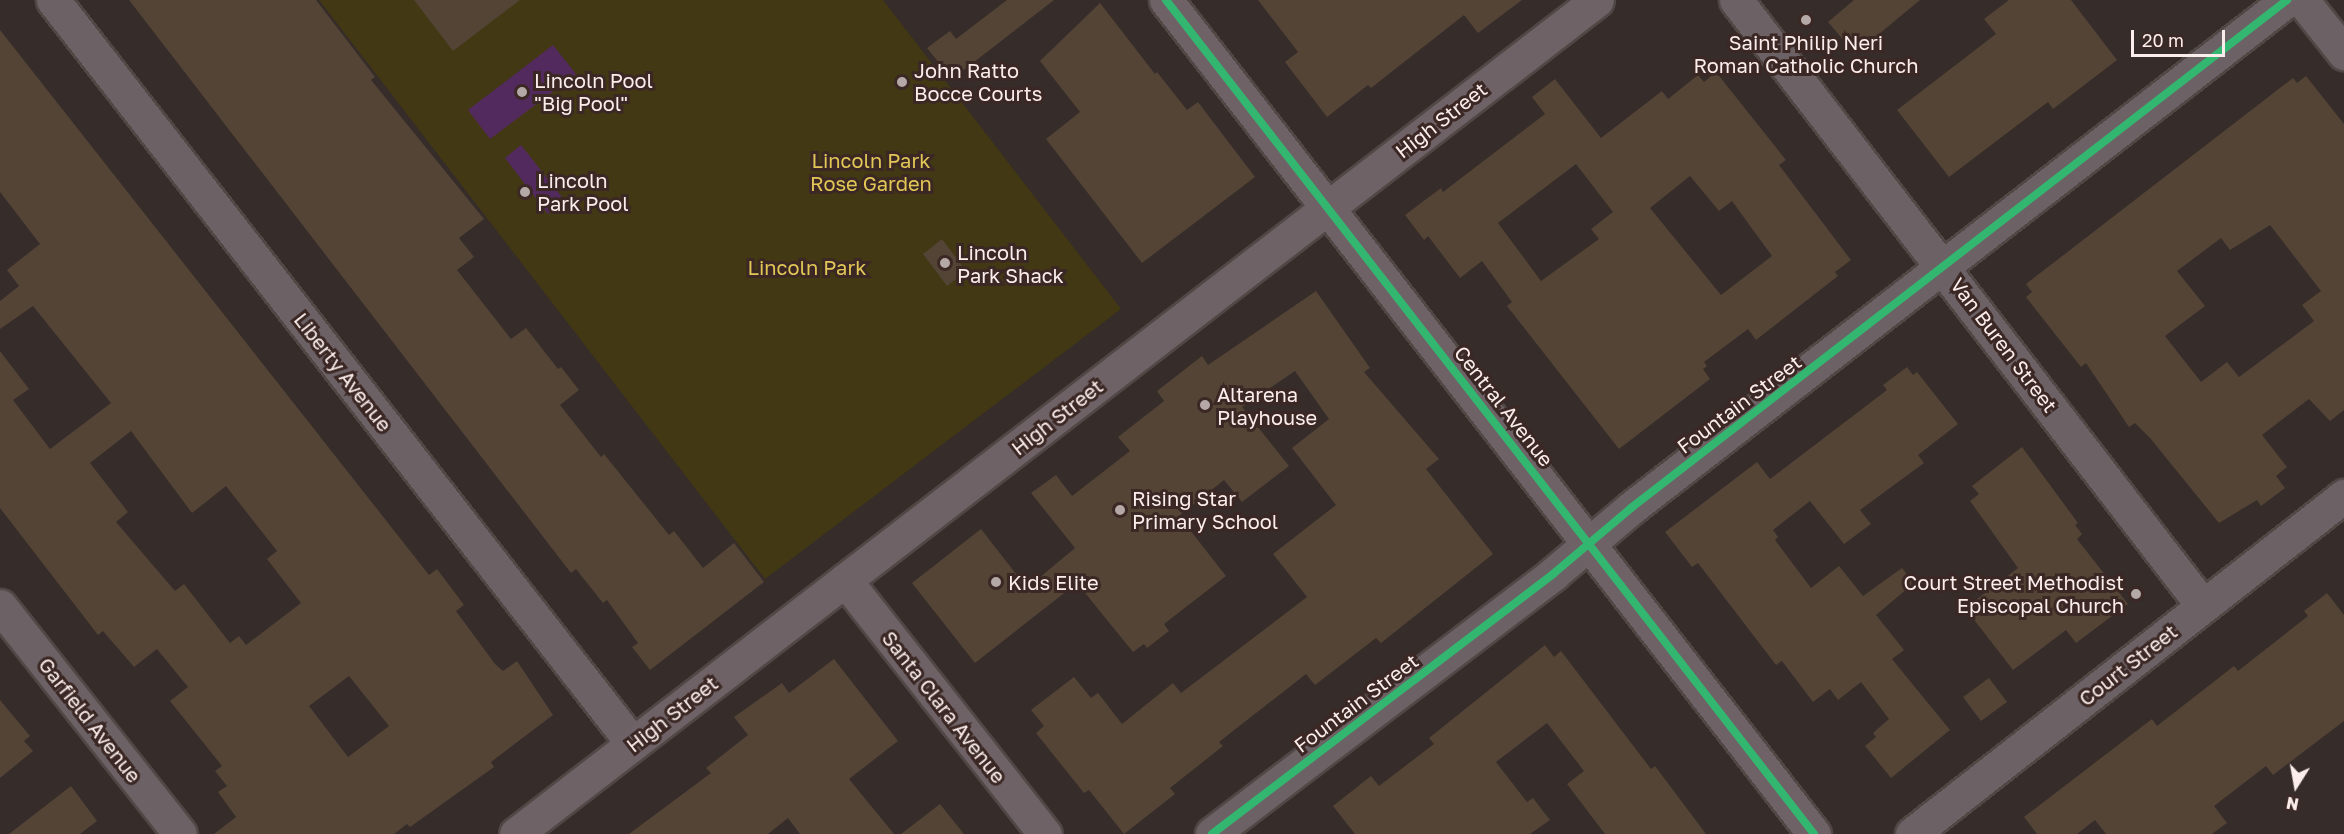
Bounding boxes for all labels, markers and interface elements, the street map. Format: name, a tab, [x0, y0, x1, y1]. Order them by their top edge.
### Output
marker: Saint Philip Neri Roman Catholic Church	[1799, 13, 1813, 27]
scale bar	[2134, 18, 2228, 56]
text: 20 m	[2142, 29, 2184, 51]
place label: Saint Philip Neri Roman Catholic Church	[1693, 30, 1919, 77]
place label: John Ratto Bocce Courts	[914, 58, 1042, 105]
place label: Lincoln Pool "Big Pool"	[534, 68, 653, 115]
marker: John Ratto Bocce Courts	[895, 75, 909, 89]
street label: High Street	[1391, 77, 1491, 163]
marker: Lincoln Pool "Big Pool"	[515, 85, 529, 99]
park label: Lincoln Park Rose Garden	[810, 149, 932, 196]
place label: Lincoln Park Pool	[537, 168, 629, 215]
marker: Lincoln Park Pool	[518, 185, 532, 199]
place label: Lincoln Park Shack	[957, 240, 1064, 287]
park label: Lincoln Park	[748, 255, 866, 279]
marker: Lincoln Park Shack	[938, 256, 952, 270]
street label: Van Buren Street	[1946, 273, 2062, 417]
street label: Liberty Avenue	[289, 308, 397, 436]
street label: Central Avenue	[1450, 341, 1558, 471]
street label: Fountain Street	[1672, 350, 1806, 458]
street label: High Street	[1007, 374, 1107, 460]
place label: Altarena Playhouse	[1217, 382, 1317, 429]
marker: Altarena Playhouse	[1198, 398, 1212, 412]
place label: Rising Star Primary School	[1132, 486, 1278, 533]
marker: Rising Star Primary School	[1113, 503, 1127, 517]
place label: Kids Elite	[1008, 570, 1099, 594]
place label: Court Street Methodist Episcopal Church	[1904, 570, 2124, 617]
marker: Kids Elite	[989, 575, 1003, 589]
marker: Court Street Methodist Episcopal Church	[2129, 587, 2143, 601]
street label: Court Street	[2074, 619, 2182, 711]
street label: Santa Clara Avenue	[877, 626, 1011, 788]
street label: Fountain Street	[1289, 649, 1423, 757]
street label: Garfield Avenue	[34, 653, 146, 787]
street label: High Street	[622, 671, 722, 757]
north arrow	[2266, 756, 2326, 816]
text: N	[2285, 793, 2300, 815]

